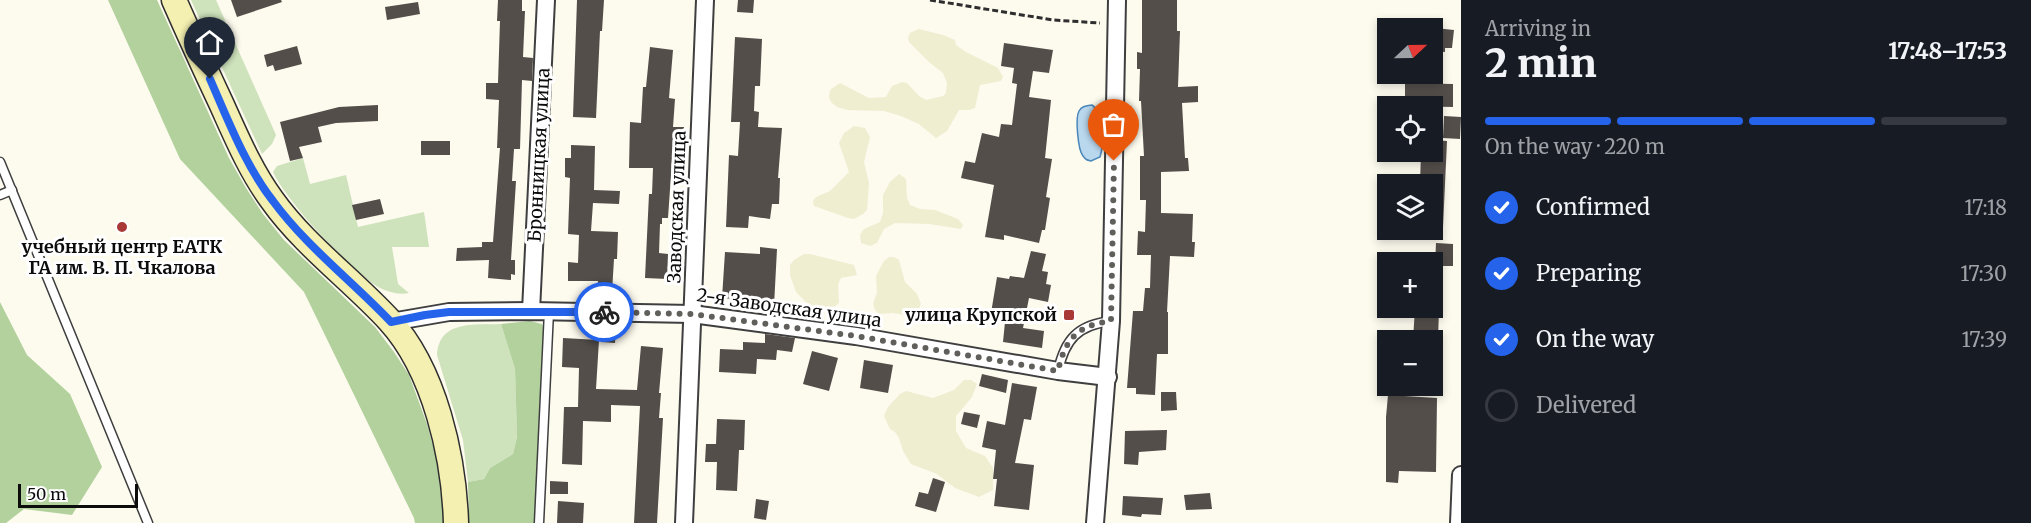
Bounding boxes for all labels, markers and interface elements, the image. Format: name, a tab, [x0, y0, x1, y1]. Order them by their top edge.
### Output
text: Arriving in	[1485, 16, 1591, 41]
pin	[184, 17, 235, 79]
north arrow	[1377, 18, 1443, 84]
map controls	[1377, 18, 1443, 396]
icon: home	[193, 26, 226, 59]
text: 17:48–17:53	[1888, 37, 2007, 65]
text: 2 min	[1485, 39, 1597, 88]
street label: Бронницкая улица	[522, 67, 555, 243]
button: locate	[1377, 96, 1443, 162]
pin	[1088, 99, 1139, 161]
icon: bag	[1097, 108, 1130, 141]
street label: Заводская улица	[662, 130, 691, 284]
text: On the way · 220 m	[1485, 134, 1665, 159]
button: layers	[1377, 174, 1443, 240]
icon: check	[1485, 191, 1518, 224]
text: Confirmed	[1536, 193, 1650, 221]
text: 17:18	[1964, 195, 2007, 220]
marker: учебный центр ЕАТК ГА им. В. П. Чкалова	[115, 220, 129, 234]
place label: учебный центр ЕАТК ГА им. В. П. Чкалова	[21, 235, 223, 279]
button: +	[1377, 252, 1443, 318]
icon: check	[1485, 257, 1518, 290]
text: Preparing	[1536, 259, 1641, 287]
text: 17:30	[1960, 261, 2007, 286]
courier	[574, 282, 634, 342]
street label: 2-я Заводская улица	[695, 283, 883, 332]
icon: bike	[588, 296, 621, 329]
place label: улица Крупской	[905, 303, 1057, 326]
marker: улица Крупской	[1062, 308, 1076, 322]
icon: check	[1485, 323, 1518, 356]
text: On the way	[1536, 325, 1654, 353]
text: 17:39	[1961, 327, 2007, 352]
button: −	[1377, 330, 1443, 396]
text: Delivered	[1536, 391, 1636, 419]
scale bar	[18, 481, 138, 508]
text: 50 m	[27, 484, 66, 504]

